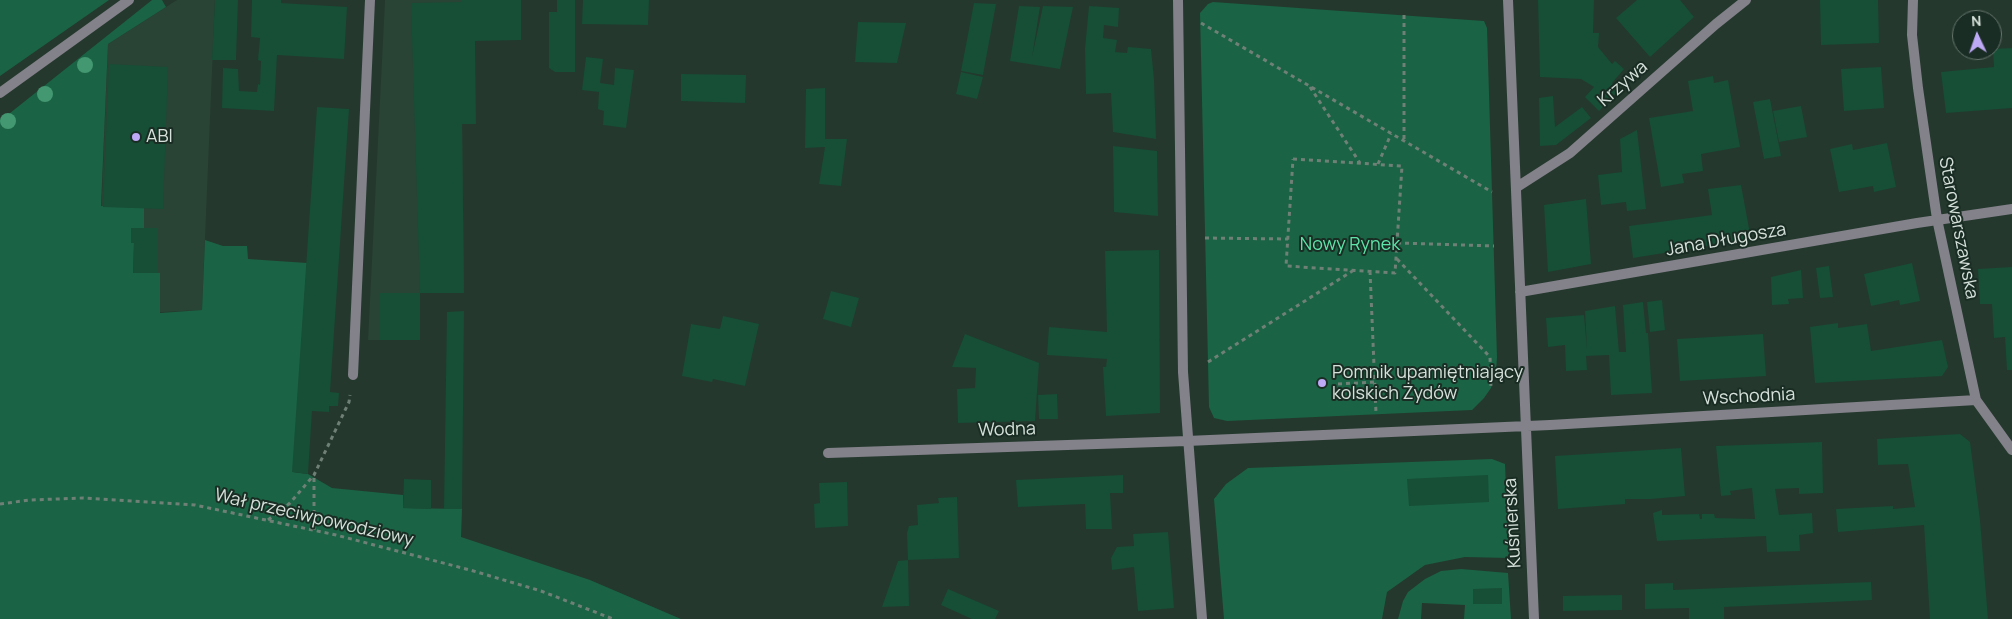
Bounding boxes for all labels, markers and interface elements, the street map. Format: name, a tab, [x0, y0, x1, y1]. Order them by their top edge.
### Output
north arrow	[1952, 10, 2002, 60]
text: N	[1971, 11, 1982, 30]
street label: Krzywa	[1594, 56, 1652, 112]
place label: ABI	[146, 126, 173, 148]
marker: ABI	[130, 131, 142, 143]
street label: Starowarszawska	[1934, 155, 1982, 301]
street label: Jana Długosza	[1664, 219, 1788, 261]
park label: Nowy Rynek	[1300, 234, 1400, 256]
place label: Pomnik upamiętniający kolskich Żydów	[1332, 362, 1523, 404]
marker: Pomnik upamiętniający kolskich Żydów	[1316, 377, 1328, 389]
street label: Wschodnia	[1702, 384, 1796, 410]
street label: Wodna	[978, 418, 1036, 442]
street label: Kuśnierska	[1500, 477, 1526, 569]
street label: Wał przeciwpowodziowy	[212, 485, 416, 551]

